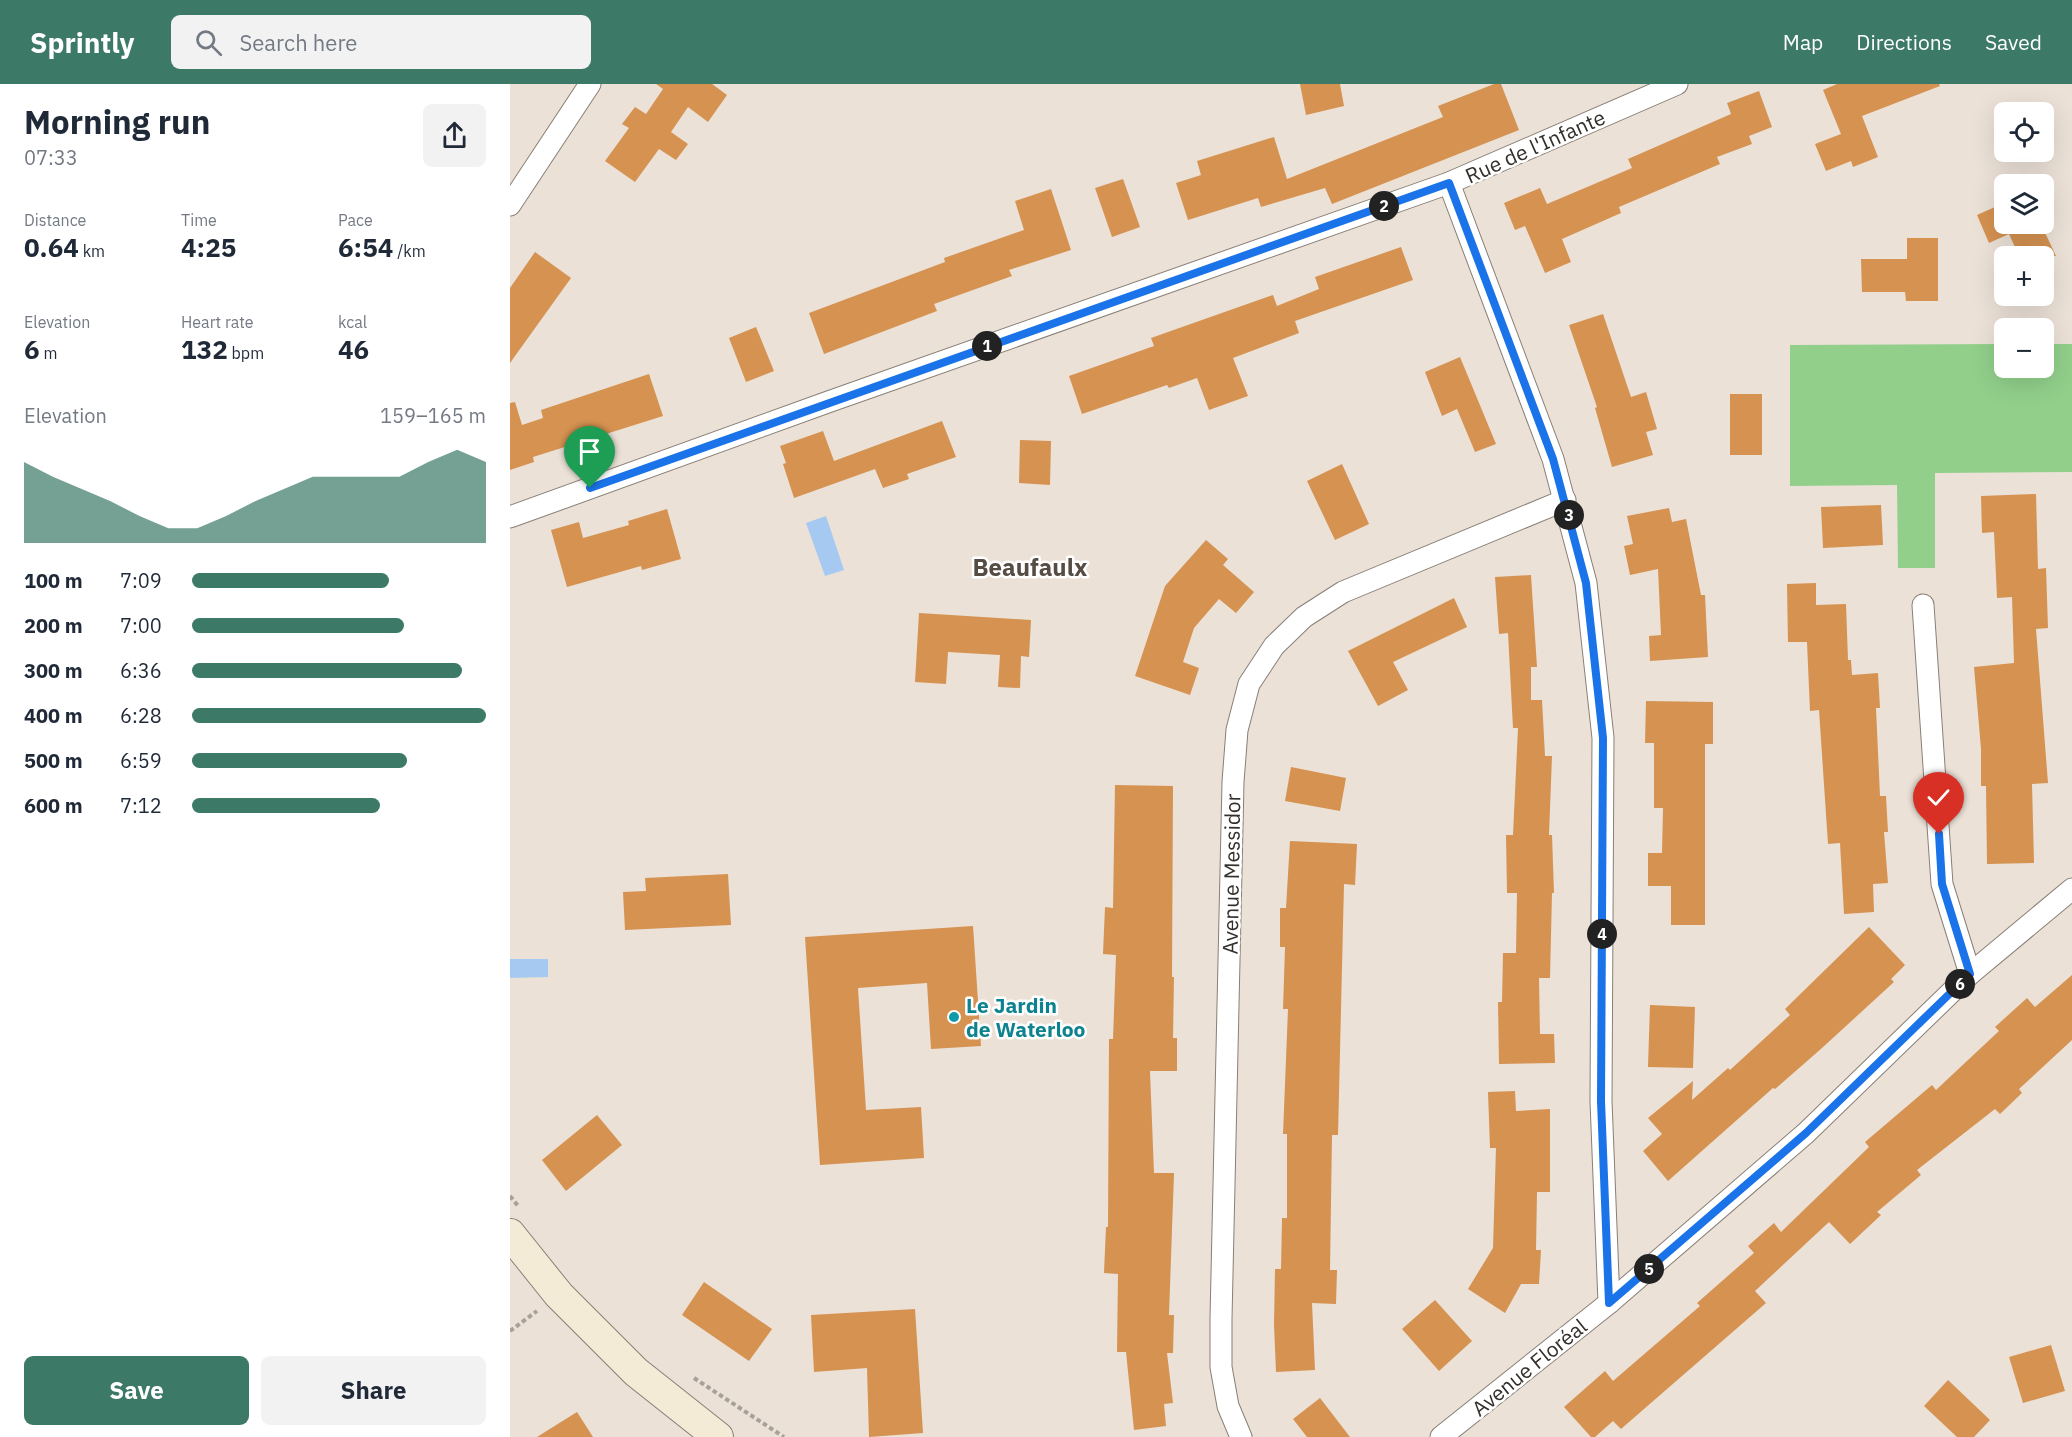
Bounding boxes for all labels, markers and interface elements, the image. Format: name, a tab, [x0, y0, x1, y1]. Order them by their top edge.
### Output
search box	[171, 15, 591, 69]
text: Sprintly	[30, 24, 135, 61]
icon: search	[192, 26, 225, 59]
text: Search here	[240, 28, 357, 57]
text: Map	[1783, 28, 1823, 56]
text: Directions	[1856, 28, 1952, 56]
text: Saved	[1985, 28, 2042, 56]
text: Morning run	[24, 100, 210, 143]
map controls	[1994, 102, 2054, 378]
button: locate	[1994, 102, 2054, 162]
street label: Rue de l'Infante	[1461, 103, 1609, 189]
button: share	[423, 104, 486, 167]
text: 07:33	[24, 144, 78, 171]
button: layers	[1994, 174, 2054, 234]
pin: 2	[1369, 191, 1399, 221]
text: 2	[1379, 196, 1389, 216]
text: Distance	[24, 210, 86, 230]
text: Time	[181, 210, 217, 230]
text: Pace	[338, 210, 373, 230]
text: 0.64	[24, 230, 79, 264]
text: 4:25	[181, 230, 236, 264]
text: 6:54	[338, 230, 393, 264]
text: km	[79, 241, 105, 261]
text: /km	[393, 241, 426, 261]
button: +	[1994, 246, 2054, 306]
text: Elevation	[24, 312, 90, 332]
text: Heart rate	[181, 312, 254, 332]
text: kcal	[338, 312, 367, 332]
button: −	[1994, 318, 2054, 378]
pin: 1	[972, 331, 1002, 361]
text: 6	[24, 332, 40, 366]
text: 132	[181, 332, 228, 366]
text: 46	[338, 332, 369, 366]
text: 1	[982, 336, 992, 356]
text: m	[40, 343, 57, 363]
text: bpm	[228, 343, 264, 363]
text: Elevation	[24, 402, 107, 429]
text: 159–165 m	[380, 402, 486, 429]
pin	[564, 426, 615, 488]
icon: arrive	[573, 435, 606, 468]
pin: 3	[1554, 500, 1584, 530]
text: 3	[1564, 505, 1574, 525]
district label: Beaufaulx	[973, 551, 1088, 583]
text: 100 m	[24, 567, 83, 594]
text: 7:09	[120, 567, 162, 594]
text: 200 m	[24, 612, 83, 639]
text: 7:00	[120, 612, 162, 639]
text: 300 m	[24, 657, 83, 684]
text: 6:36	[120, 657, 162, 684]
text: 400 m	[24, 702, 83, 729]
text: 6:28	[120, 702, 162, 729]
text: 500 m	[24, 747, 83, 774]
text: 6:59	[120, 747, 162, 774]
pin	[1913, 772, 1964, 834]
icon: check	[1922, 781, 1955, 814]
text: 600 m	[24, 792, 83, 819]
text: 7:12	[120, 792, 162, 819]
street label: Avenue Messidor	[1216, 793, 1246, 955]
pin: 4	[1587, 919, 1617, 949]
text: 4	[1597, 924, 1607, 944]
pin: 6	[1945, 969, 1975, 999]
text: 6	[1955, 974, 1965, 994]
place label: Le Jardin de Waterloo	[966, 991, 1086, 1043]
marker: Le Jardin de Waterloo	[947, 1010, 961, 1024]
pin: 5	[1634, 1254, 1664, 1284]
text: 5	[1644, 1259, 1654, 1279]
street label: Avenue Floréal	[1466, 1312, 1593, 1422]
button: Save	[24, 1356, 249, 1425]
button: Share	[261, 1356, 486, 1425]

